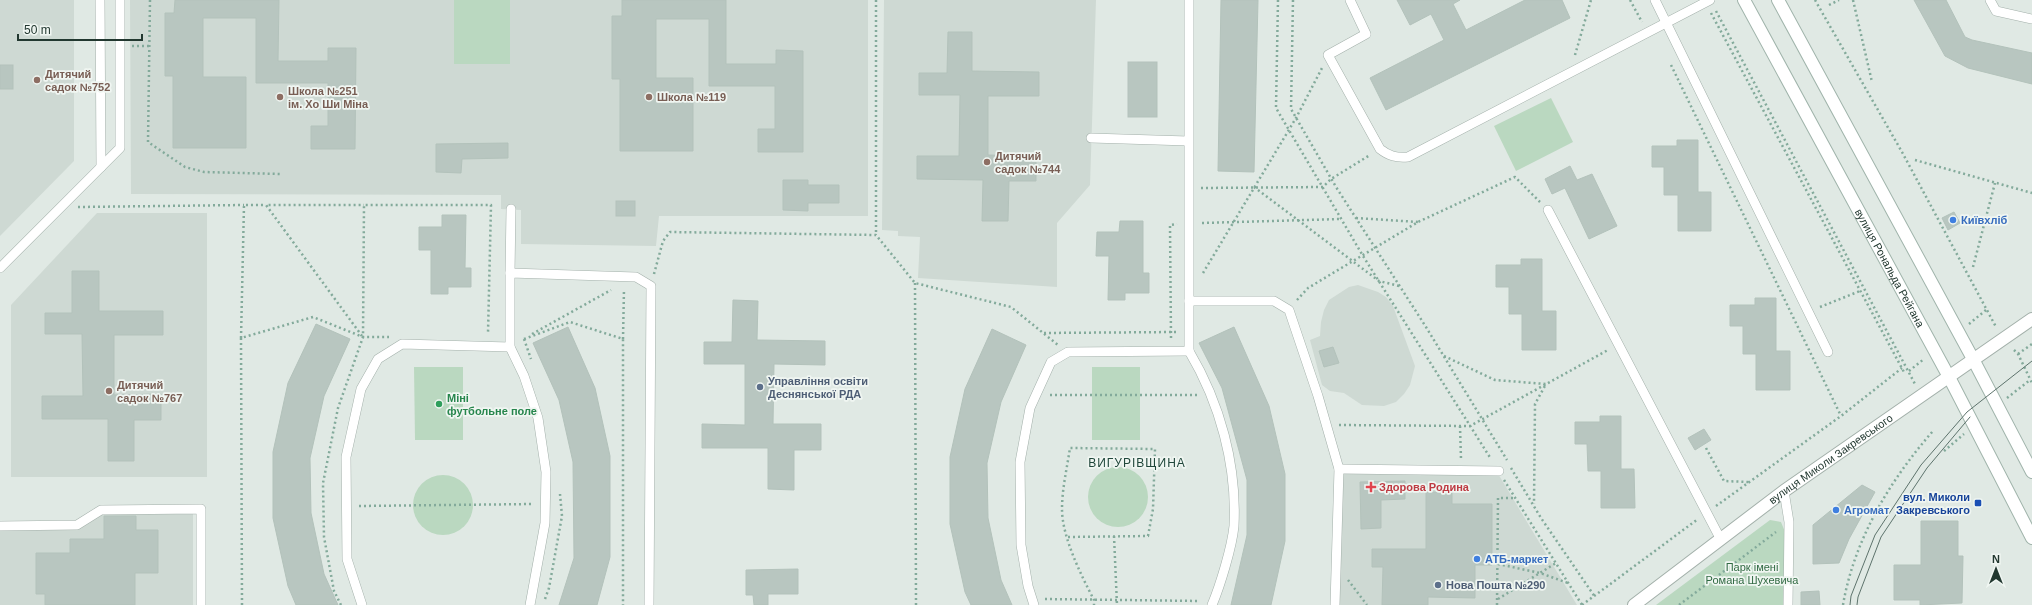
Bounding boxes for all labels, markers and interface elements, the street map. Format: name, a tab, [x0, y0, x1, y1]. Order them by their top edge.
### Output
scale bar	[18, 16, 142, 42]
text: 50 m	[24, 23, 51, 37]
place label: Дитячий садок №752	[45, 68, 110, 93]
marker: Дитячий садок №752	[32, 75, 42, 85]
place label: Школа №251 ім. Хо Ши Міна	[288, 85, 369, 110]
place label: Школа №119	[657, 91, 726, 103]
marker: Школа №251 ім. Хо Ши Міна	[275, 92, 285, 102]
marker: Школа №119	[644, 92, 654, 102]
place label: Дитячий садок №744	[995, 150, 1061, 175]
marker: Дитячий садок №744	[982, 157, 992, 167]
street label: вулиця Рональда Рейгана	[1853, 207, 1927, 330]
place label: Київхліб	[1961, 214, 2007, 226]
marker: Київхліб	[1948, 215, 1958, 225]
place label: Управління освіти Деснянської РДА	[768, 375, 868, 400]
place label: Дитячий садок №767	[117, 379, 182, 404]
marker: Управління освіти Деснянської РДА	[755, 382, 765, 392]
marker: Дитячий садок №767	[104, 386, 114, 396]
place label: Міні футбольне поле	[447, 392, 537, 417]
marker: Міні футбольне поле	[434, 399, 444, 409]
street label: вулиця Миколи Закревського	[1766, 412, 1895, 506]
district label: ВИГУРІВЩИНА	[1088, 456, 1186, 470]
place label: Здорова Родина	[1379, 481, 1470, 493]
marker: Здорова Родина	[1366, 482, 1376, 492]
place label: вул. Миколи Закревського	[1896, 491, 1970, 516]
marker: вул. Миколи Закревського	[1973, 498, 1983, 508]
place label: Агромат	[1844, 504, 1890, 516]
marker: Агромат	[1831, 505, 1841, 515]
north arrow	[1976, 549, 2016, 589]
place label: АТБ-маркет	[1485, 553, 1549, 565]
text: N	[1992, 553, 2000, 565]
marker: АТБ-маркет	[1472, 554, 1482, 564]
park label: Парк імені Романа Шухевича	[1706, 561, 1799, 586]
place label: Нова Пошта №290	[1446, 579, 1545, 591]
marker: Нова Пошта №290	[1433, 580, 1443, 590]

